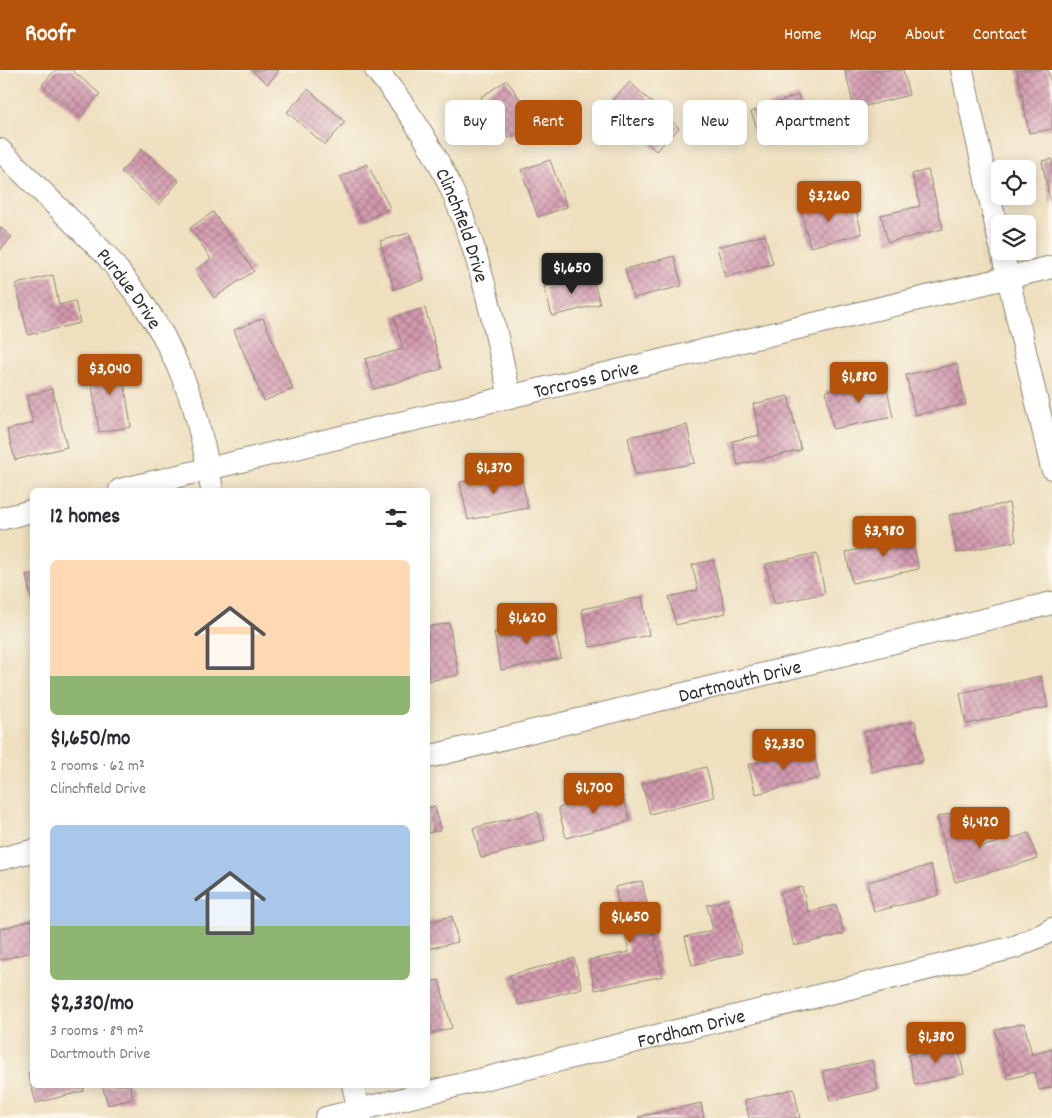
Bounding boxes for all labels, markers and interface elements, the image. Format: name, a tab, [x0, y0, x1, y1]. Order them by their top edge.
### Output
text: Roofr	[25, 18, 75, 52]
text: Home	[784, 23, 821, 48]
text: Map	[849, 23, 877, 48]
text: About	[905, 23, 945, 48]
text: Contact	[973, 23, 1027, 48]
chip: Buy	[445, 100, 505, 145]
chip: Rent	[515, 100, 582, 145]
chip: Filters	[592, 100, 673, 145]
chip: New	[683, 100, 747, 145]
chip: Apartment	[757, 100, 868, 145]
map controls	[991, 160, 1036, 260]
button: locate	[991, 160, 1036, 205]
street label: Clinchfield Drive	[427, 164, 494, 286]
pin: $3,260	[788, 180, 870, 223]
text: $3,260	[808, 185, 850, 208]
button: layers	[991, 215, 1036, 260]
street label: Purdue Drive	[89, 242, 167, 336]
pin: $1,650	[531, 252, 613, 295]
text: $1,650	[553, 257, 591, 280]
pin: $3,040	[69, 354, 151, 396]
street label: Torcross Drive	[531, 355, 642, 408]
text: $3,040	[89, 358, 131, 381]
pin: $1,880	[818, 362, 900, 404]
text: $1,880	[841, 366, 877, 389]
pin: $1,370	[453, 452, 535, 495]
text: $1,370	[476, 457, 512, 480]
text: 12 homes	[50, 503, 120, 533]
icon: filters	[382, 504, 410, 532]
pin: $3,980	[843, 516, 925, 558]
text: $3,980	[864, 520, 904, 543]
icon: home	[185, 593, 275, 683]
pin: $1,620	[486, 602, 568, 645]
text: $1,620	[508, 607, 546, 630]
street label: Dartmouth Drive	[676, 654, 805, 712]
text: $1,650/mo	[50, 725, 130, 755]
pin: $2,330	[743, 728, 825, 771]
text: $2,330	[763, 733, 805, 756]
text: 2 rooms · 62 m²	[50, 755, 145, 778]
pin: $1,700	[553, 772, 635, 815]
text: $1,700	[575, 777, 613, 800]
text: Clinchfield Drive	[50, 778, 146, 801]
pin: $1,420	[939, 806, 1021, 849]
text: $1,420	[961, 811, 999, 834]
icon: home	[185, 858, 275, 948]
pin: $1,650	[589, 902, 671, 944]
text: $1,650	[611, 906, 649, 929]
text: $2,330/mo	[50, 990, 134, 1020]
street label: Fordham Drive	[635, 1003, 749, 1057]
text: 3 rooms · 89 m²	[50, 1020, 144, 1043]
pin: $1,380	[895, 1022, 977, 1064]
text: $1,380	[918, 1026, 954, 1049]
text: Dartmouth Drive	[50, 1043, 150, 1066]

